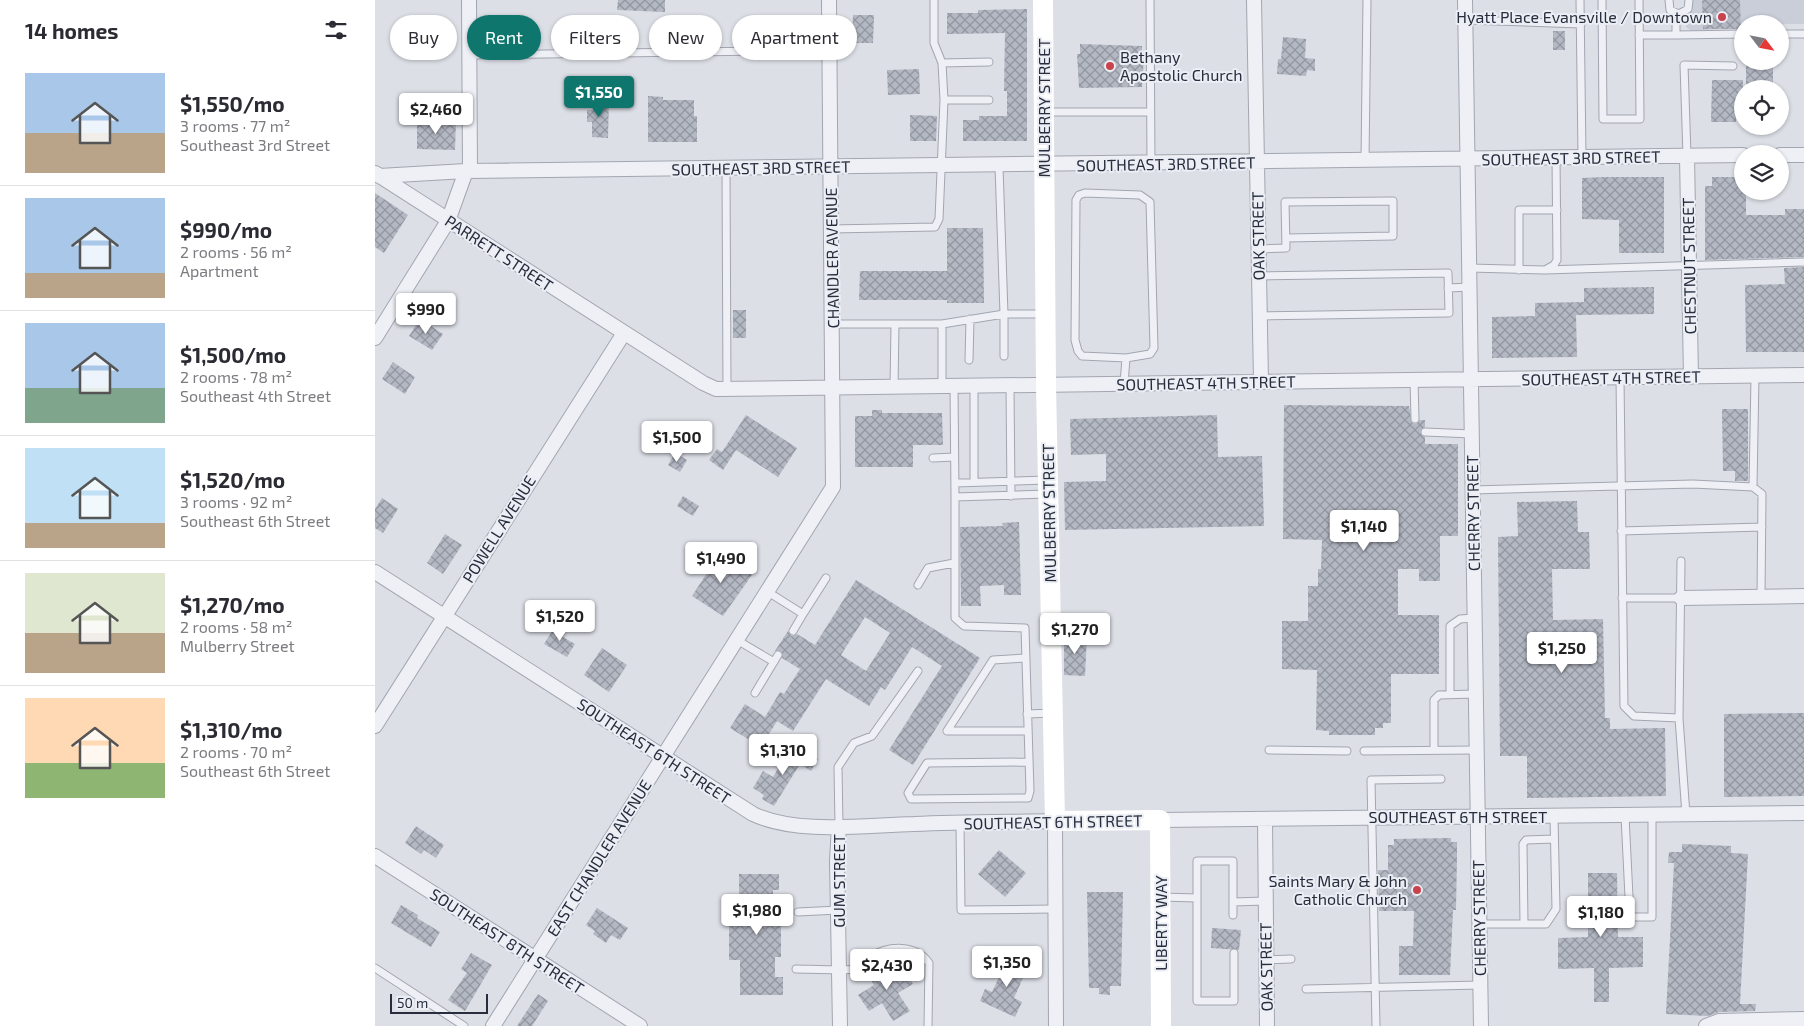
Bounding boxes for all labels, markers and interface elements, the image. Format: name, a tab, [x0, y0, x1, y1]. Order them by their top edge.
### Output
place label: Hyatt Place Evansville / Downtown	[1456, 7, 1712, 26]
marker: Hyatt Place Evansville / Downtown	[1716, 11, 1728, 23]
chip: Buy	[390, 15, 457, 60]
chip: Rent	[467, 15, 541, 60]
chip: Filters	[551, 15, 639, 60]
chip: New	[649, 15, 722, 60]
chip: Apartment	[732, 15, 857, 60]
north arrow	[1734, 15, 1789, 70]
map controls	[1734, 15, 1789, 200]
icon: filters	[322, 16, 350, 44]
text: 14 homes	[25, 18, 119, 43]
street label: MULBERRY STREET	[1034, 38, 1053, 178]
place label: Bethany Apostolic Church	[1120, 47, 1243, 84]
marker: Bethany Apostolic Church	[1104, 60, 1116, 72]
pin: $1,550	[558, 76, 640, 118]
button: locate	[1734, 80, 1789, 135]
text: $1,550	[575, 82, 623, 101]
text: $1,550/mo	[180, 91, 285, 116]
pin: $2,460	[395, 92, 477, 135]
icon: home	[65, 93, 125, 153]
text: $2,460	[410, 99, 462, 118]
text: 3 rooms · 77 m²	[180, 116, 291, 135]
text: Southeast 3rd Street	[180, 135, 330, 154]
button: layers	[1734, 145, 1789, 200]
street label: SOUTHEAST 3RD STREET	[1481, 146, 1661, 169]
street label: SOUTHEAST 3RD STREET	[1076, 152, 1256, 175]
street label: SOUTHEAST 3RD STREET	[671, 156, 851, 179]
street label: CHANDLER AVENUE	[821, 187, 842, 329]
street label: OAK STREET	[1247, 191, 1268, 281]
street label: CHESTNUT STREET	[1678, 197, 1699, 335]
street label: PARRETT STREET	[442, 211, 557, 295]
text: $990/mo	[180, 217, 272, 242]
icon: home	[65, 218, 125, 278]
text: 2 rooms · 56 m²	[180, 242, 292, 261]
text: Apartment	[180, 261, 259, 280]
pin: $990	[396, 292, 456, 335]
text: $990	[407, 299, 445, 318]
text: $1,500/mo	[180, 342, 286, 367]
icon: home	[65, 343, 125, 403]
street label: SOUTHEAST 4TH STREET	[1521, 366, 1701, 389]
text: 2 rooms · 78 m²	[180, 367, 292, 386]
street label: SOUTHEAST 4TH STREET	[1116, 371, 1296, 394]
text: Southeast 4th Street	[180, 386, 331, 405]
pin: $1,500	[636, 420, 718, 463]
text: $1,500	[652, 427, 702, 446]
street label: MULBERRY STREET	[1038, 443, 1059, 583]
street label: CHERRY STREET	[1462, 455, 1483, 571]
text: $1,520/mo	[180, 467, 285, 492]
icon: home	[65, 468, 125, 528]
street label: POWELL AVENUE	[458, 472, 539, 586]
text: 3 rooms · 92 m²	[180, 492, 292, 511]
pin: $1,140	[1323, 510, 1405, 552]
text: Southeast 6th Street	[180, 511, 330, 530]
text: $1,140	[1341, 516, 1387, 535]
pin: $1,490	[680, 542, 762, 584]
text: $1,490	[696, 548, 746, 567]
text: $1,270/mo	[180, 592, 285, 617]
icon: home	[65, 593, 125, 653]
pin: $1,520	[519, 600, 601, 642]
text: $1,520	[536, 606, 584, 625]
pin: $1,270	[1034, 612, 1116, 655]
text: 2 rooms · 58 m²	[180, 617, 293, 636]
text: $1,270	[1051, 619, 1099, 638]
pin: $1,250	[1521, 632, 1603, 674]
text: Mulberry Street	[180, 636, 295, 655]
text: $1,250	[1538, 638, 1586, 657]
street label: SOUTHEAST 6TH STREET	[574, 694, 734, 807]
text: $1,310/mo	[180, 717, 282, 742]
icon: home	[65, 718, 125, 778]
pin: $1,310	[742, 734, 824, 776]
text: $1,310	[760, 740, 806, 759]
text: 2 rooms · 70 m²	[180, 742, 292, 761]
text: Southeast 6th Street	[180, 761, 330, 780]
street label: EAST CHANDLER AVENUE	[542, 776, 655, 940]
street label: SOUTHEAST 6TH STREET	[1369, 807, 1547, 826]
street label: SOUTHEAST 6TH STREET	[963, 810, 1143, 833]
street label: GUM STREET	[829, 834, 848, 928]
street label: CHERRY STREET	[1468, 860, 1489, 976]
place label: Saints Mary & John Catholic Church	[1269, 871, 1407, 908]
street label: LIBERTY WAY	[1151, 875, 1170, 971]
street label: SOUTHEAST 8TH STREET	[427, 884, 588, 997]
marker: Saints Mary & John Catholic Church	[1411, 884, 1423, 896]
pin: $1,980	[716, 894, 798, 936]
pin: $1,180	[1560, 896, 1642, 938]
text: $1,980	[732, 900, 782, 919]
text: $1,180	[1578, 902, 1624, 921]
street label: OAK STREET	[1255, 922, 1276, 1012]
pin: $1,350	[966, 946, 1048, 988]
pin: $2,430	[846, 948, 928, 991]
text: $1,350	[983, 952, 1031, 971]
text: $2,430	[861, 955, 913, 974]
scale bar	[390, 991, 487, 1014]
text: 50 m	[397, 994, 428, 1011]

